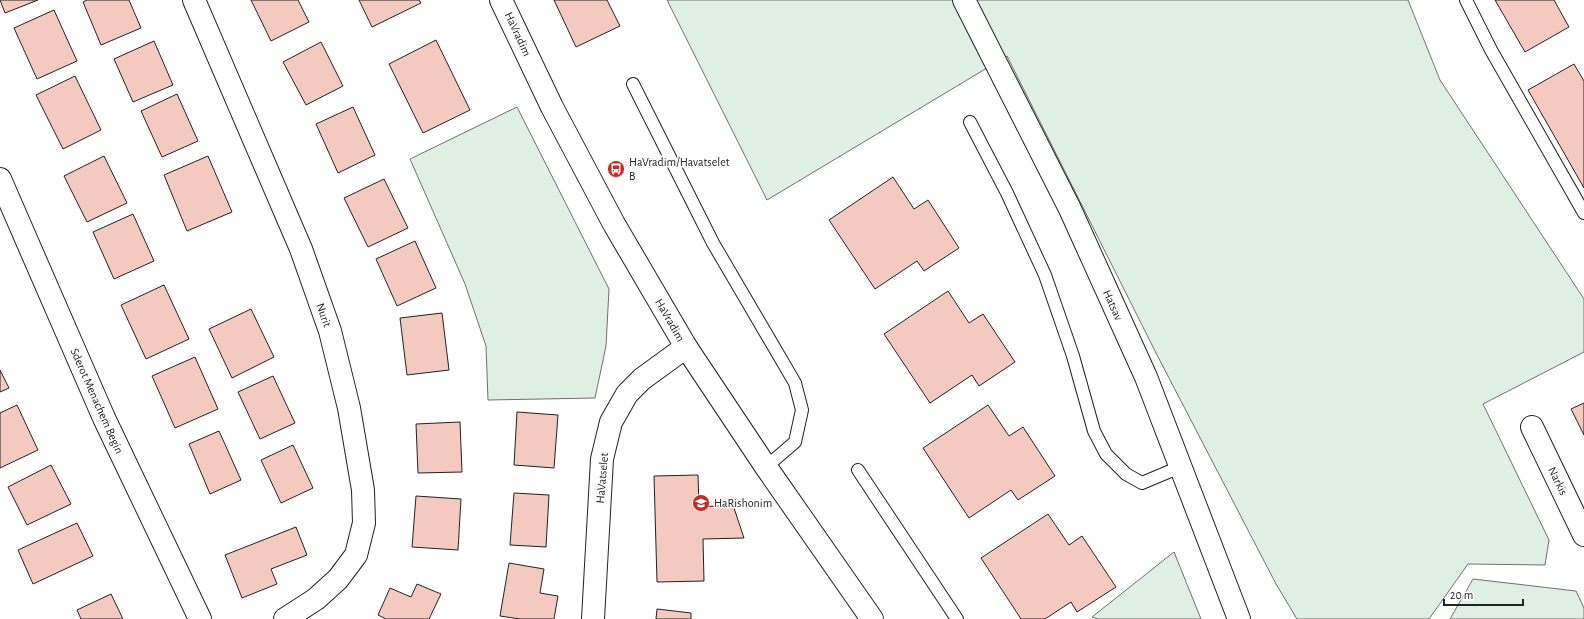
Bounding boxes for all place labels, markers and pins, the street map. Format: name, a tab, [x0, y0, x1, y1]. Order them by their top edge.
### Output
place label: HaVradim/Havatselet B	[629, 156, 730, 182]
bus stop icon: HaVradim/Havatselet B	[606, 159, 626, 179]
school or university icon: HaRishonim	[691, 493, 711, 513]
place label: HaRishonim	[714, 497, 772, 509]

